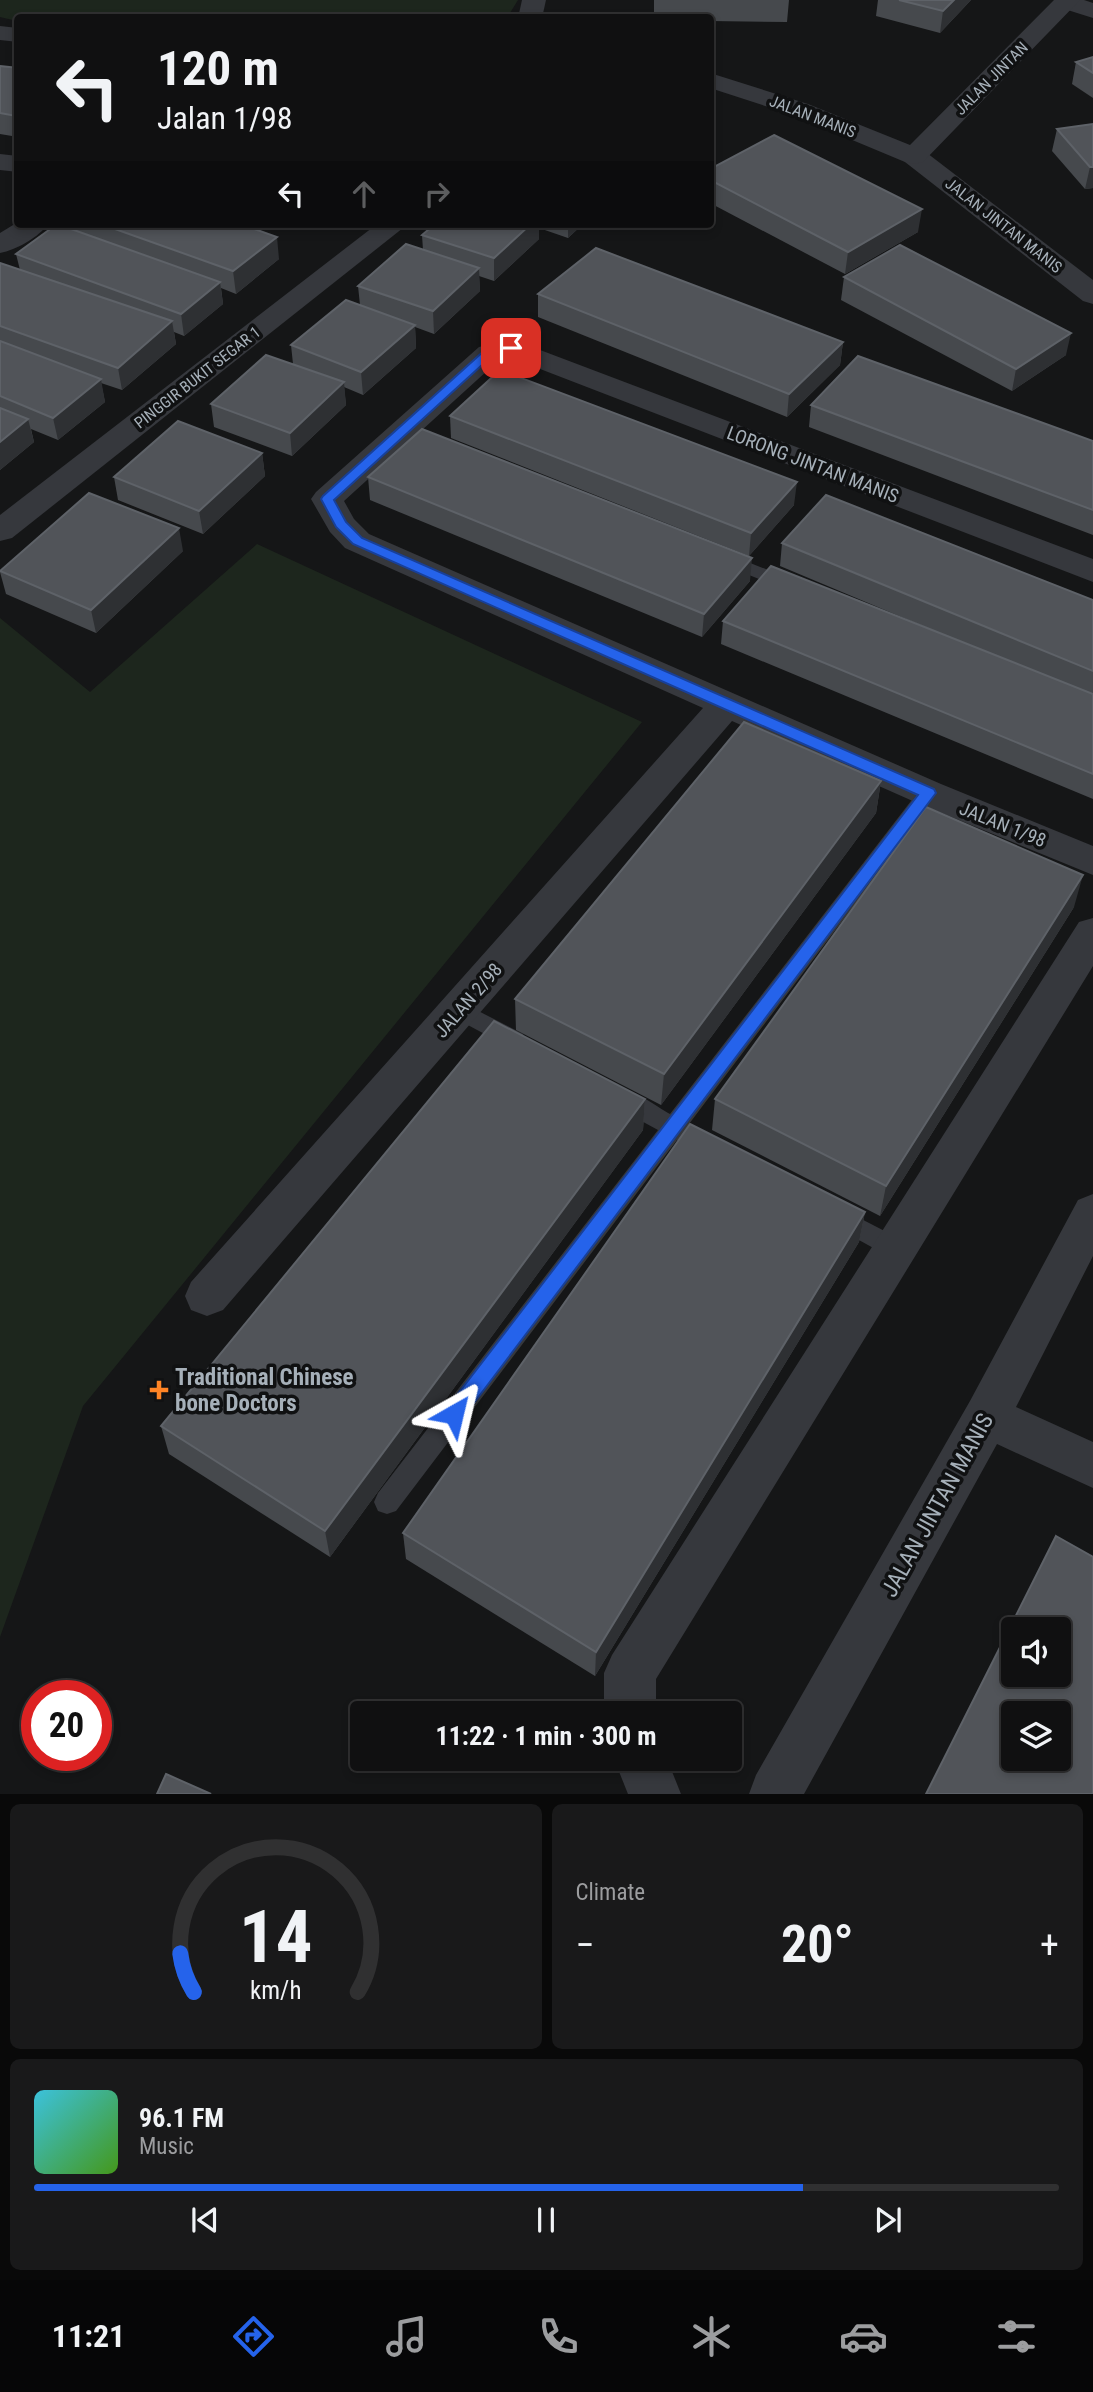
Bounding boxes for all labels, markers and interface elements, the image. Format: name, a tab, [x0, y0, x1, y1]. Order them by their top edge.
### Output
street label: JALAN JINTAN	[951, 38, 1032, 119]
text: 120 m	[157, 40, 279, 97]
icon: left	[42, 42, 133, 133]
street label: JALAN MANIS	[767, 91, 859, 142]
text: Jalan 1/98	[157, 99, 293, 137]
street label: JALAN JINTAN MANIS	[942, 174, 1066, 277]
icon: left	[272, 175, 310, 213]
icon: ahead	[345, 175, 383, 213]
icon: right	[418, 175, 456, 213]
pin	[481, 318, 541, 378]
street label: PINGGIR BUKIT SEGAR 1	[130, 322, 264, 433]
icon: arrive	[492, 329, 530, 367]
street label: LORONG JINTAN MANIS	[724, 421, 902, 508]
street label: JALAN 1/98	[956, 797, 1050, 852]
street label: JALAN 2/98	[430, 958, 507, 1042]
place label: Traditional Chinese bone Doctors	[175, 1364, 354, 1417]
position arrow	[417, 1377, 491, 1451]
marker: Traditional Chinese bone Doctors	[149, 1380, 169, 1400]
street label: JALAN JINTAN MANIS	[876, 1409, 999, 1602]
map controls	[1001, 1617, 1071, 1771]
button: sound	[1001, 1617, 1071, 1687]
speed limit sign: 20	[21, 1680, 112, 1771]
button: layers	[1001, 1701, 1071, 1771]
text: 11:22 · 1 min · 300 m	[436, 1721, 656, 1751]
text: Climate	[576, 1879, 645, 1906]
text: 14	[239, 1895, 313, 1981]
text: 20°	[781, 1914, 854, 1975]
text: −	[576, 1923, 595, 1967]
text: +	[1040, 1923, 1059, 1967]
text: km/h	[250, 1976, 301, 2005]
text: 96.1 FM	[139, 2103, 224, 2133]
text: Music	[139, 2133, 194, 2160]
icon: previous	[186, 2201, 224, 2239]
icon: pause	[527, 2201, 565, 2239]
icon: next	[869, 2201, 907, 2239]
icon: directions	[229, 2312, 278, 2361]
icon: music	[382, 2312, 431, 2361]
icon: phone	[534, 2312, 583, 2361]
icon: climate	[687, 2312, 736, 2361]
icon: car	[839, 2312, 888, 2361]
icon: filters	[992, 2312, 1041, 2361]
text: 11:21	[52, 2317, 125, 2355]

